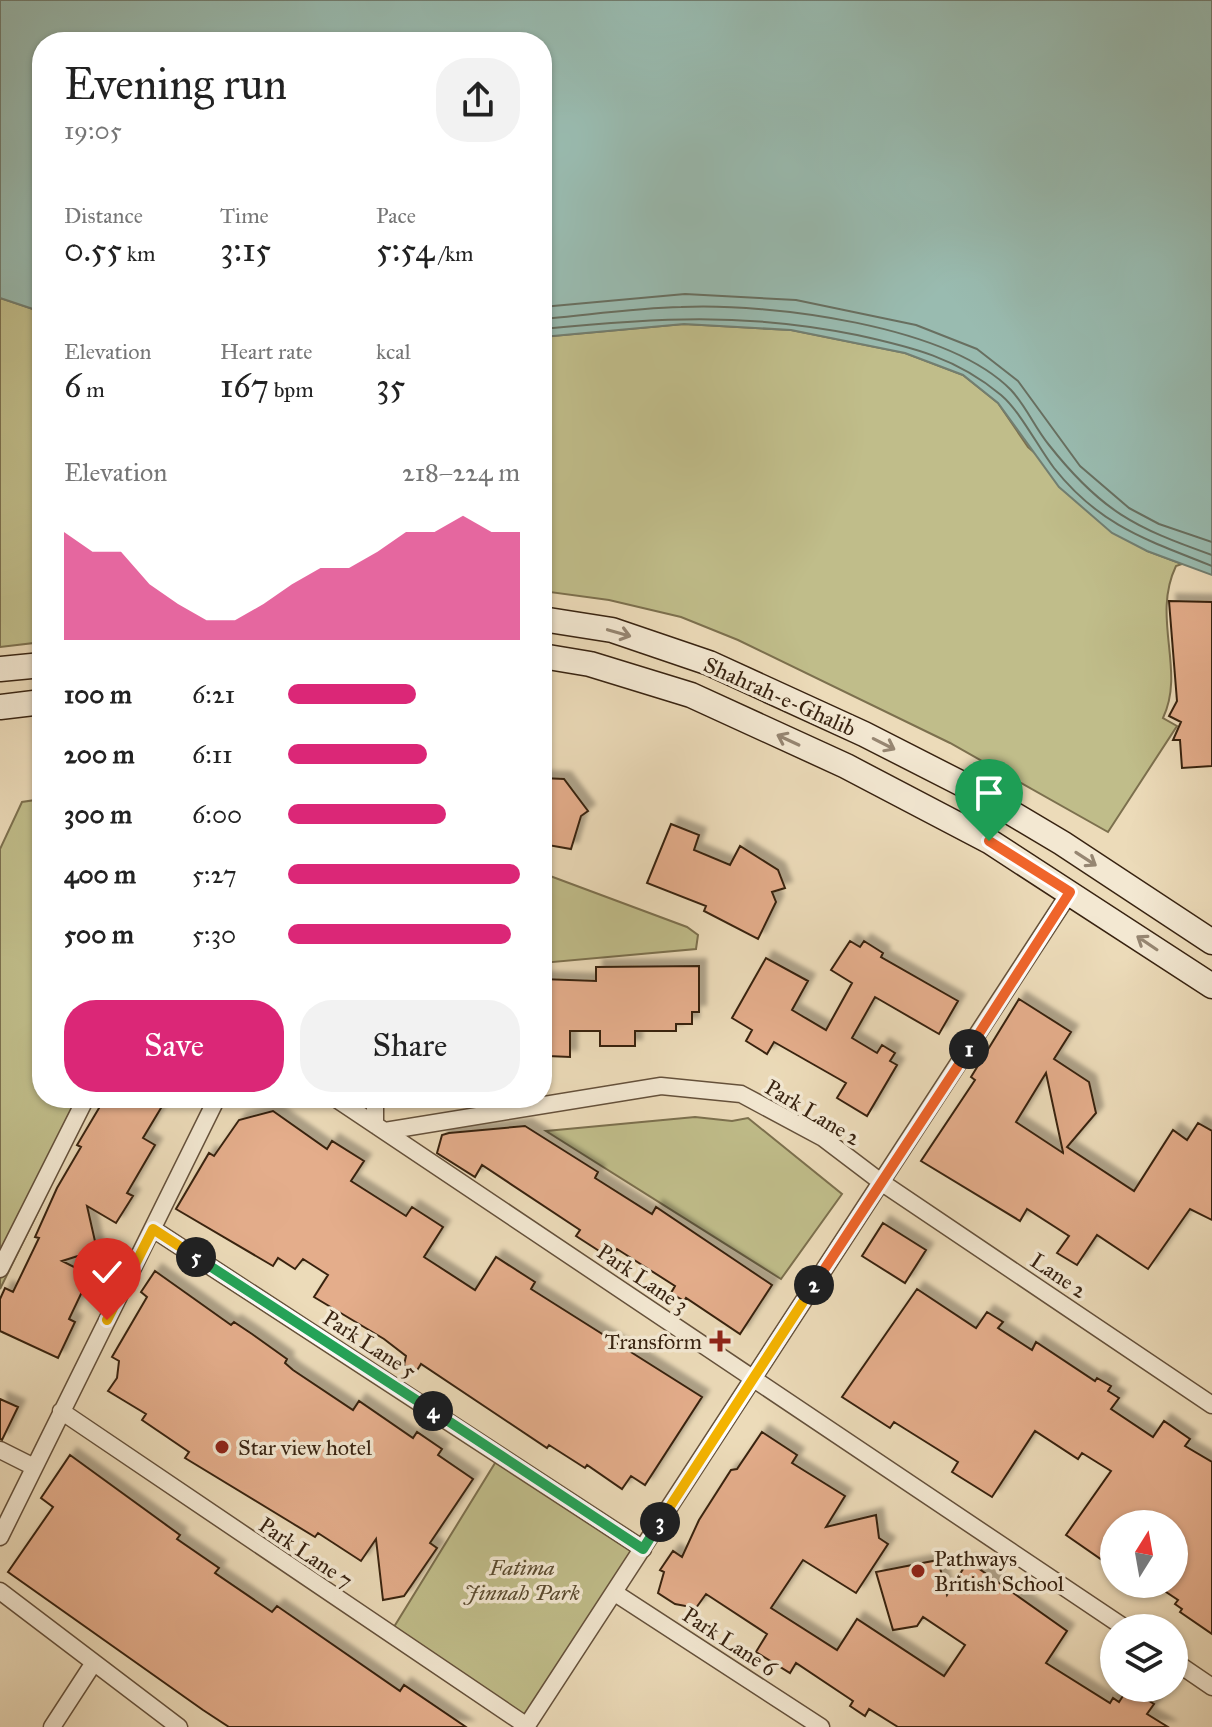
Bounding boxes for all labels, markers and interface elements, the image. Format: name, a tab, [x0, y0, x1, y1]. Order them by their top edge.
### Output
text: Evening run	[64, 57, 287, 111]
button: share	[436, 58, 520, 142]
text: 19:05	[64, 114, 122, 146]
text: Distance	[64, 202, 143, 229]
text: Time	[220, 202, 269, 229]
text: Pace	[376, 202, 416, 229]
text: 0.55	[64, 229, 122, 270]
text: 3:15	[220, 229, 271, 270]
text: 5:54	[376, 229, 434, 270]
text: km	[122, 240, 155, 267]
text: /km	[434, 240, 474, 267]
text: Elevation	[64, 338, 151, 365]
text: Heart rate	[220, 338, 313, 365]
text: kcal	[376, 338, 411, 365]
text: 6	[64, 365, 81, 406]
text: 167	[220, 365, 269, 406]
text: 35	[376, 365, 405, 406]
text: m	[81, 376, 105, 403]
text: bpm	[269, 376, 314, 403]
text: Elevation	[64, 456, 167, 488]
text: 218–224 m	[402, 456, 520, 488]
one-way arrow	[605, 626, 631, 641]
street label: Shahrah-e-Ghalib	[700, 651, 860, 742]
text: 100 m	[64, 678, 132, 710]
text: 6:21	[192, 678, 235, 710]
one-way arrow	[777, 732, 801, 747]
one-way arrow	[871, 737, 895, 753]
text: 200 m	[64, 738, 135, 770]
text: 6:11	[192, 738, 232, 770]
pin	[955, 759, 1023, 841]
icon: arrive	[967, 771, 1011, 815]
text: 300 m	[64, 798, 132, 830]
text: 6:00	[192, 798, 242, 830]
one-way arrow	[1075, 851, 1097, 868]
text: 400 m	[64, 858, 136, 890]
text: 5:27	[192, 858, 237, 890]
text: 500 m	[64, 918, 134, 950]
text: 5:30	[192, 918, 236, 950]
one-way arrow	[1136, 935, 1159, 951]
button: Save	[64, 1000, 284, 1092]
button: Share	[300, 1000, 520, 1092]
pin: 1	[949, 1029, 989, 1069]
text: 1	[965, 1035, 973, 1062]
street label: Park Lane 2	[760, 1073, 866, 1152]
pin: 5	[176, 1237, 216, 1277]
pin	[73, 1238, 141, 1320]
street label: Park Lane 3	[592, 1238, 694, 1319]
text: 5	[191, 1243, 201, 1270]
street label: Lane 2	[1025, 1247, 1092, 1304]
icon: check	[85, 1250, 129, 1294]
pin: 2	[794, 1265, 834, 1305]
text: 2	[809, 1271, 819, 1298]
street label: Park Lane 5	[318, 1304, 422, 1385]
place label: Transform	[605, 1328, 702, 1355]
marker: Transform	[709, 1330, 731, 1352]
pin: 4	[413, 1391, 453, 1431]
text: 4	[427, 1397, 439, 1424]
place label: Star view hotel	[238, 1434, 372, 1461]
marker: Star view hotel	[213, 1438, 231, 1456]
pin: 3	[640, 1502, 680, 1542]
text: 3	[656, 1508, 664, 1535]
north arrow	[1100, 1510, 1188, 1598]
map controls	[1100, 1510, 1188, 1702]
street label: Park Lane 7	[254, 1511, 358, 1594]
place label: Pathways British School	[934, 1545, 1064, 1597]
park label: Fatima Jinnah Park	[462, 1554, 580, 1606]
marker: Pathways British School	[909, 1562, 927, 1580]
street label: Park Lane 6	[677, 1601, 783, 1682]
button: layers	[1100, 1614, 1188, 1702]

